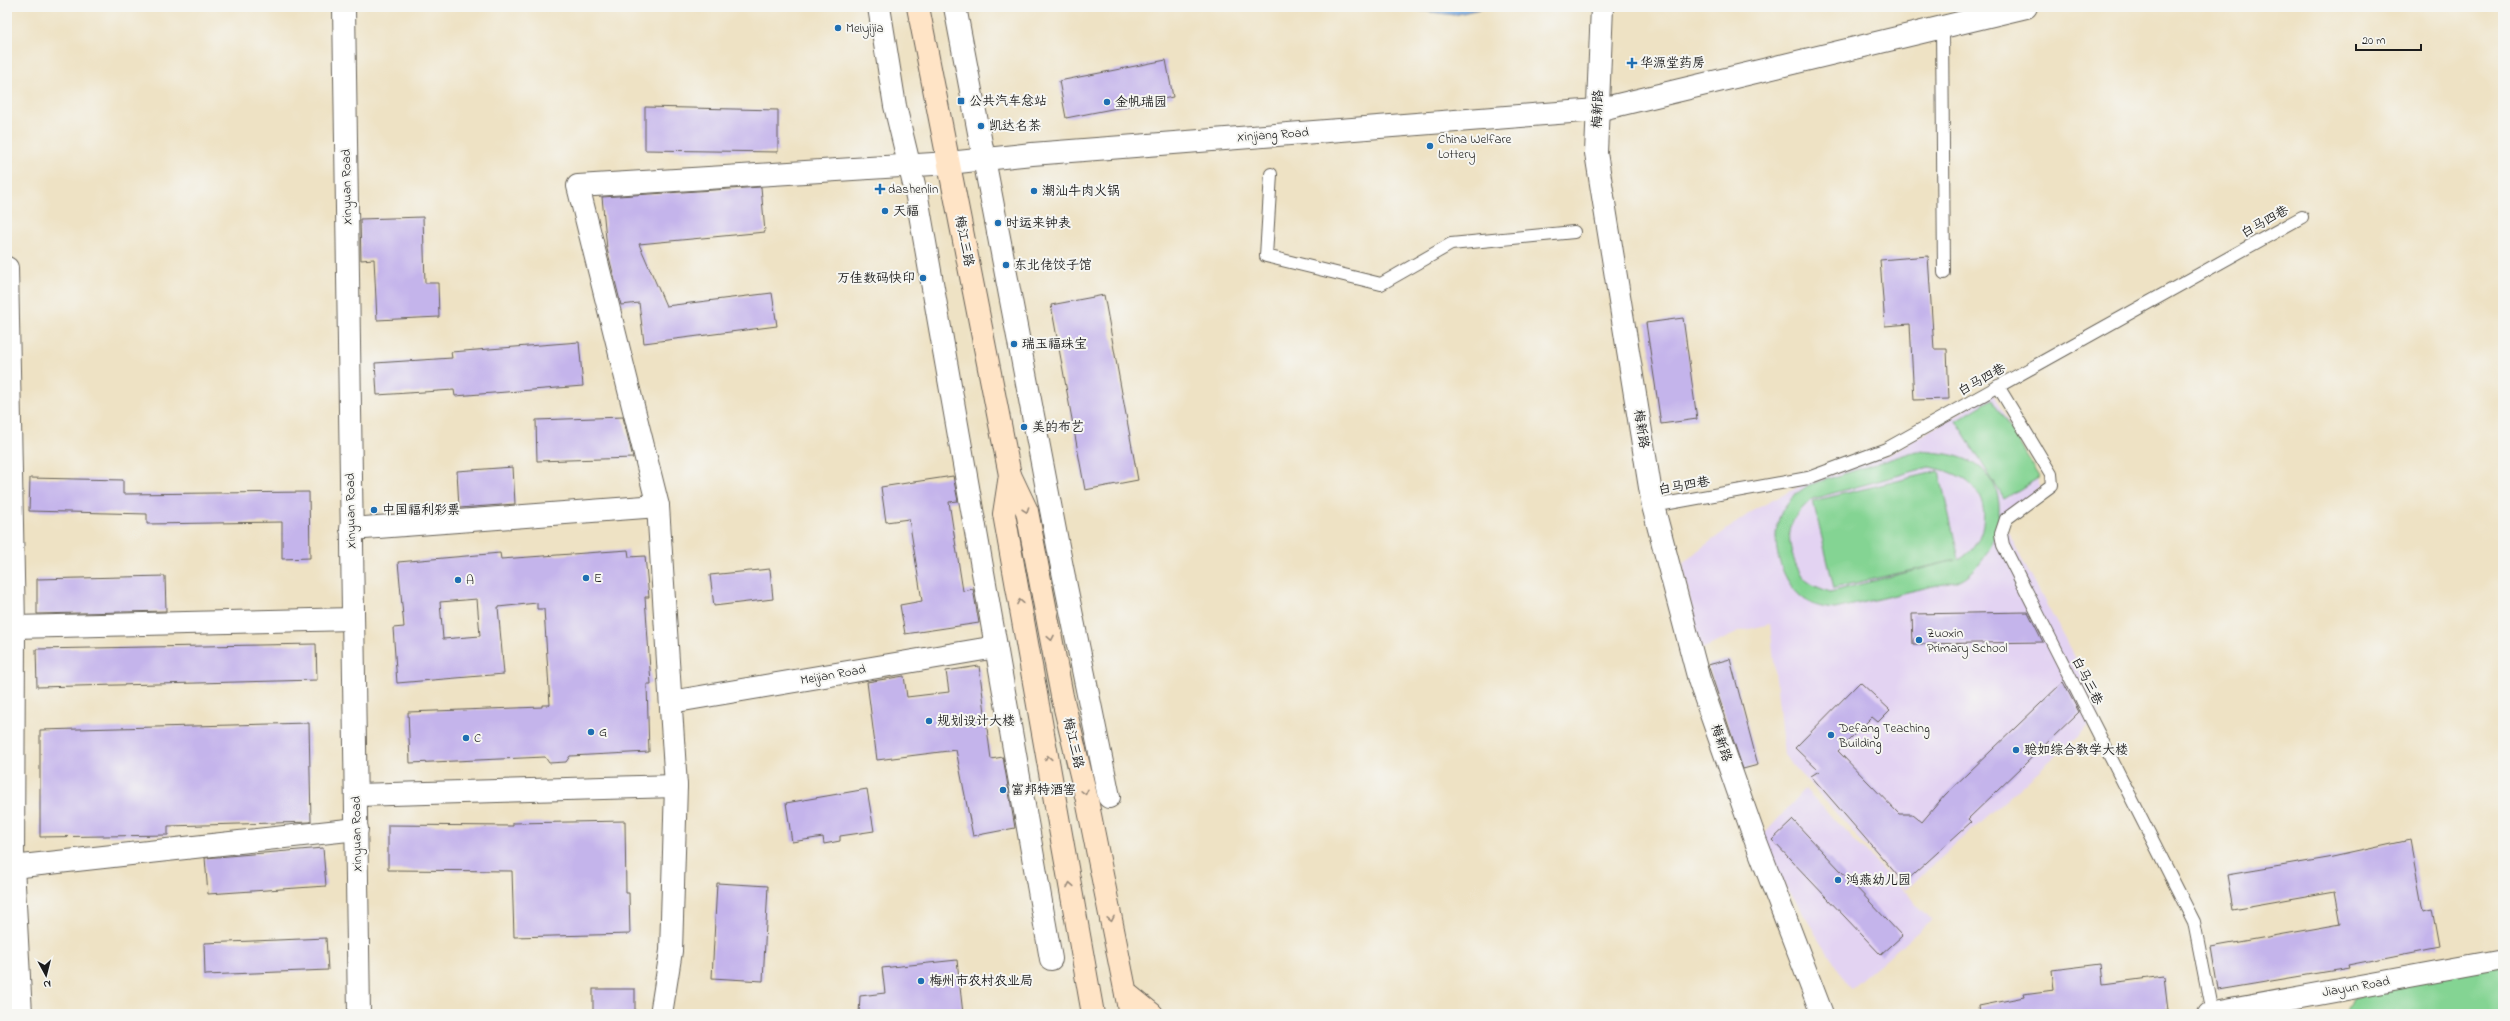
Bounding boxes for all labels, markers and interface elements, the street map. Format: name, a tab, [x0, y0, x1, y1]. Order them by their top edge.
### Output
place label: Meiyijia	[846, 19, 884, 39]
marker: Meiyijia	[833, 23, 843, 33]
scale bar	[2356, 26, 2421, 52]
text: 20 m	[2362, 32, 2385, 50]
place label: 华源堂药房	[1640, 54, 1705, 73]
marker: 华源堂药房	[1627, 58, 1637, 68]
street label: 梅新路	[1588, 89, 1608, 129]
place label: 公共汽车总站	[969, 92, 1047, 111]
place label: 金帆瑞园	[1115, 93, 1167, 112]
marker: 公共汽车总站	[956, 96, 966, 106]
marker: 金帆瑞园	[1102, 97, 1112, 107]
place label: 凯达名茶	[989, 117, 1041, 136]
marker: 凯达名茶	[976, 121, 986, 131]
street label: Xinjiang Road	[1236, 123, 1310, 148]
place label: China Welfare Lottery	[1438, 130, 1511, 165]
marker: China Welfare Lottery	[1425, 141, 1435, 151]
street label: Xinyuan Road	[337, 148, 358, 225]
place label: dashenlin	[888, 180, 938, 199]
place label: 潮汕牛肉火锅	[1042, 182, 1120, 201]
marker: dashenlin	[875, 184, 885, 194]
marker: 潮汕牛肉火锅	[1029, 186, 1039, 196]
street label: 白马四巷	[2238, 201, 2292, 243]
place label: 天福	[893, 202, 919, 221]
marker: 天福	[880, 206, 890, 216]
street label: 梅江三路	[950, 214, 978, 268]
place label: 时运来钟表	[1006, 214, 1071, 233]
marker: 时运来钟表	[993, 218, 1003, 228]
place label: 东北佬饺子馆	[1014, 256, 1092, 275]
marker: 东北佬饺子馆	[1001, 260, 1011, 270]
place label: 万佳数码快印	[837, 269, 915, 288]
marker: 万佳数码快印	[918, 273, 928, 283]
place label: 瑞玉福珠宝	[1022, 335, 1087, 354]
marker: 瑞玉福珠宝	[1009, 339, 1019, 349]
street label: 白马四巷	[1955, 359, 2009, 401]
street label: 梅新路	[1629, 408, 1653, 450]
place label: 美的布艺	[1032, 418, 1084, 437]
marker: 美的布艺	[1019, 422, 1029, 432]
street label: Xinyuan Road	[341, 472, 362, 549]
street label: 白马四巷	[1657, 472, 1711, 500]
place label: 中国福利彩票	[382, 501, 460, 520]
marker: 中国福利彩票	[369, 505, 379, 515]
one-way arrow	[1021, 507, 1030, 514]
place label: E	[594, 569, 602, 588]
place label: A	[466, 571, 474, 590]
marker: E	[581, 573, 591, 583]
marker: A	[453, 575, 463, 585]
one-way arrow	[1016, 599, 1025, 605]
place label: Zuoxin Primary School	[1927, 624, 2007, 659]
one-way arrow	[1046, 635, 1055, 641]
marker: Zuoxin Primary School	[1914, 635, 1924, 645]
street label: 白马三巷	[2067, 654, 2107, 708]
street label: Meijian Road	[799, 660, 868, 690]
place label: 规划设计大楼	[937, 712, 1015, 731]
marker: 规划设计大楼	[924, 716, 934, 726]
street label: 梅江三路	[1058, 716, 1088, 770]
place label: Defang Teaching Building	[1838, 719, 1930, 754]
street label: 梅新路	[1706, 721, 1736, 765]
place label: G	[599, 723, 607, 742]
marker: G	[586, 727, 596, 737]
place label: C	[474, 729, 481, 748]
marker: Defang Teaching Building	[1826, 730, 1836, 740]
marker: C	[461, 733, 471, 743]
place label: 聪如综合教学大楼	[2024, 741, 2128, 760]
marker: 聪如综合教学大楼	[2011, 745, 2021, 755]
one-way arrow	[1044, 755, 1053, 761]
place label: 富邦特酒窖	[1011, 781, 1076, 800]
marker: 富邦特酒窖	[998, 785, 1008, 795]
one-way arrow	[1080, 789, 1088, 795]
street label: Xinyuan Road	[347, 795, 368, 872]
place label: 鸿燕幼儿园	[1846, 871, 1911, 890]
marker: 鸿燕幼儿园	[1833, 875, 1843, 885]
one-way arrow	[1066, 882, 1075, 888]
one-way arrow	[1107, 916, 1115, 922]
north arrow	[26, 955, 66, 995]
place label: 梅州市农村农业局	[929, 972, 1033, 991]
street label: Jiayun Road	[2321, 972, 2392, 1003]
text: N	[42, 976, 52, 992]
marker: 梅州市农村农业局	[916, 976, 926, 986]

